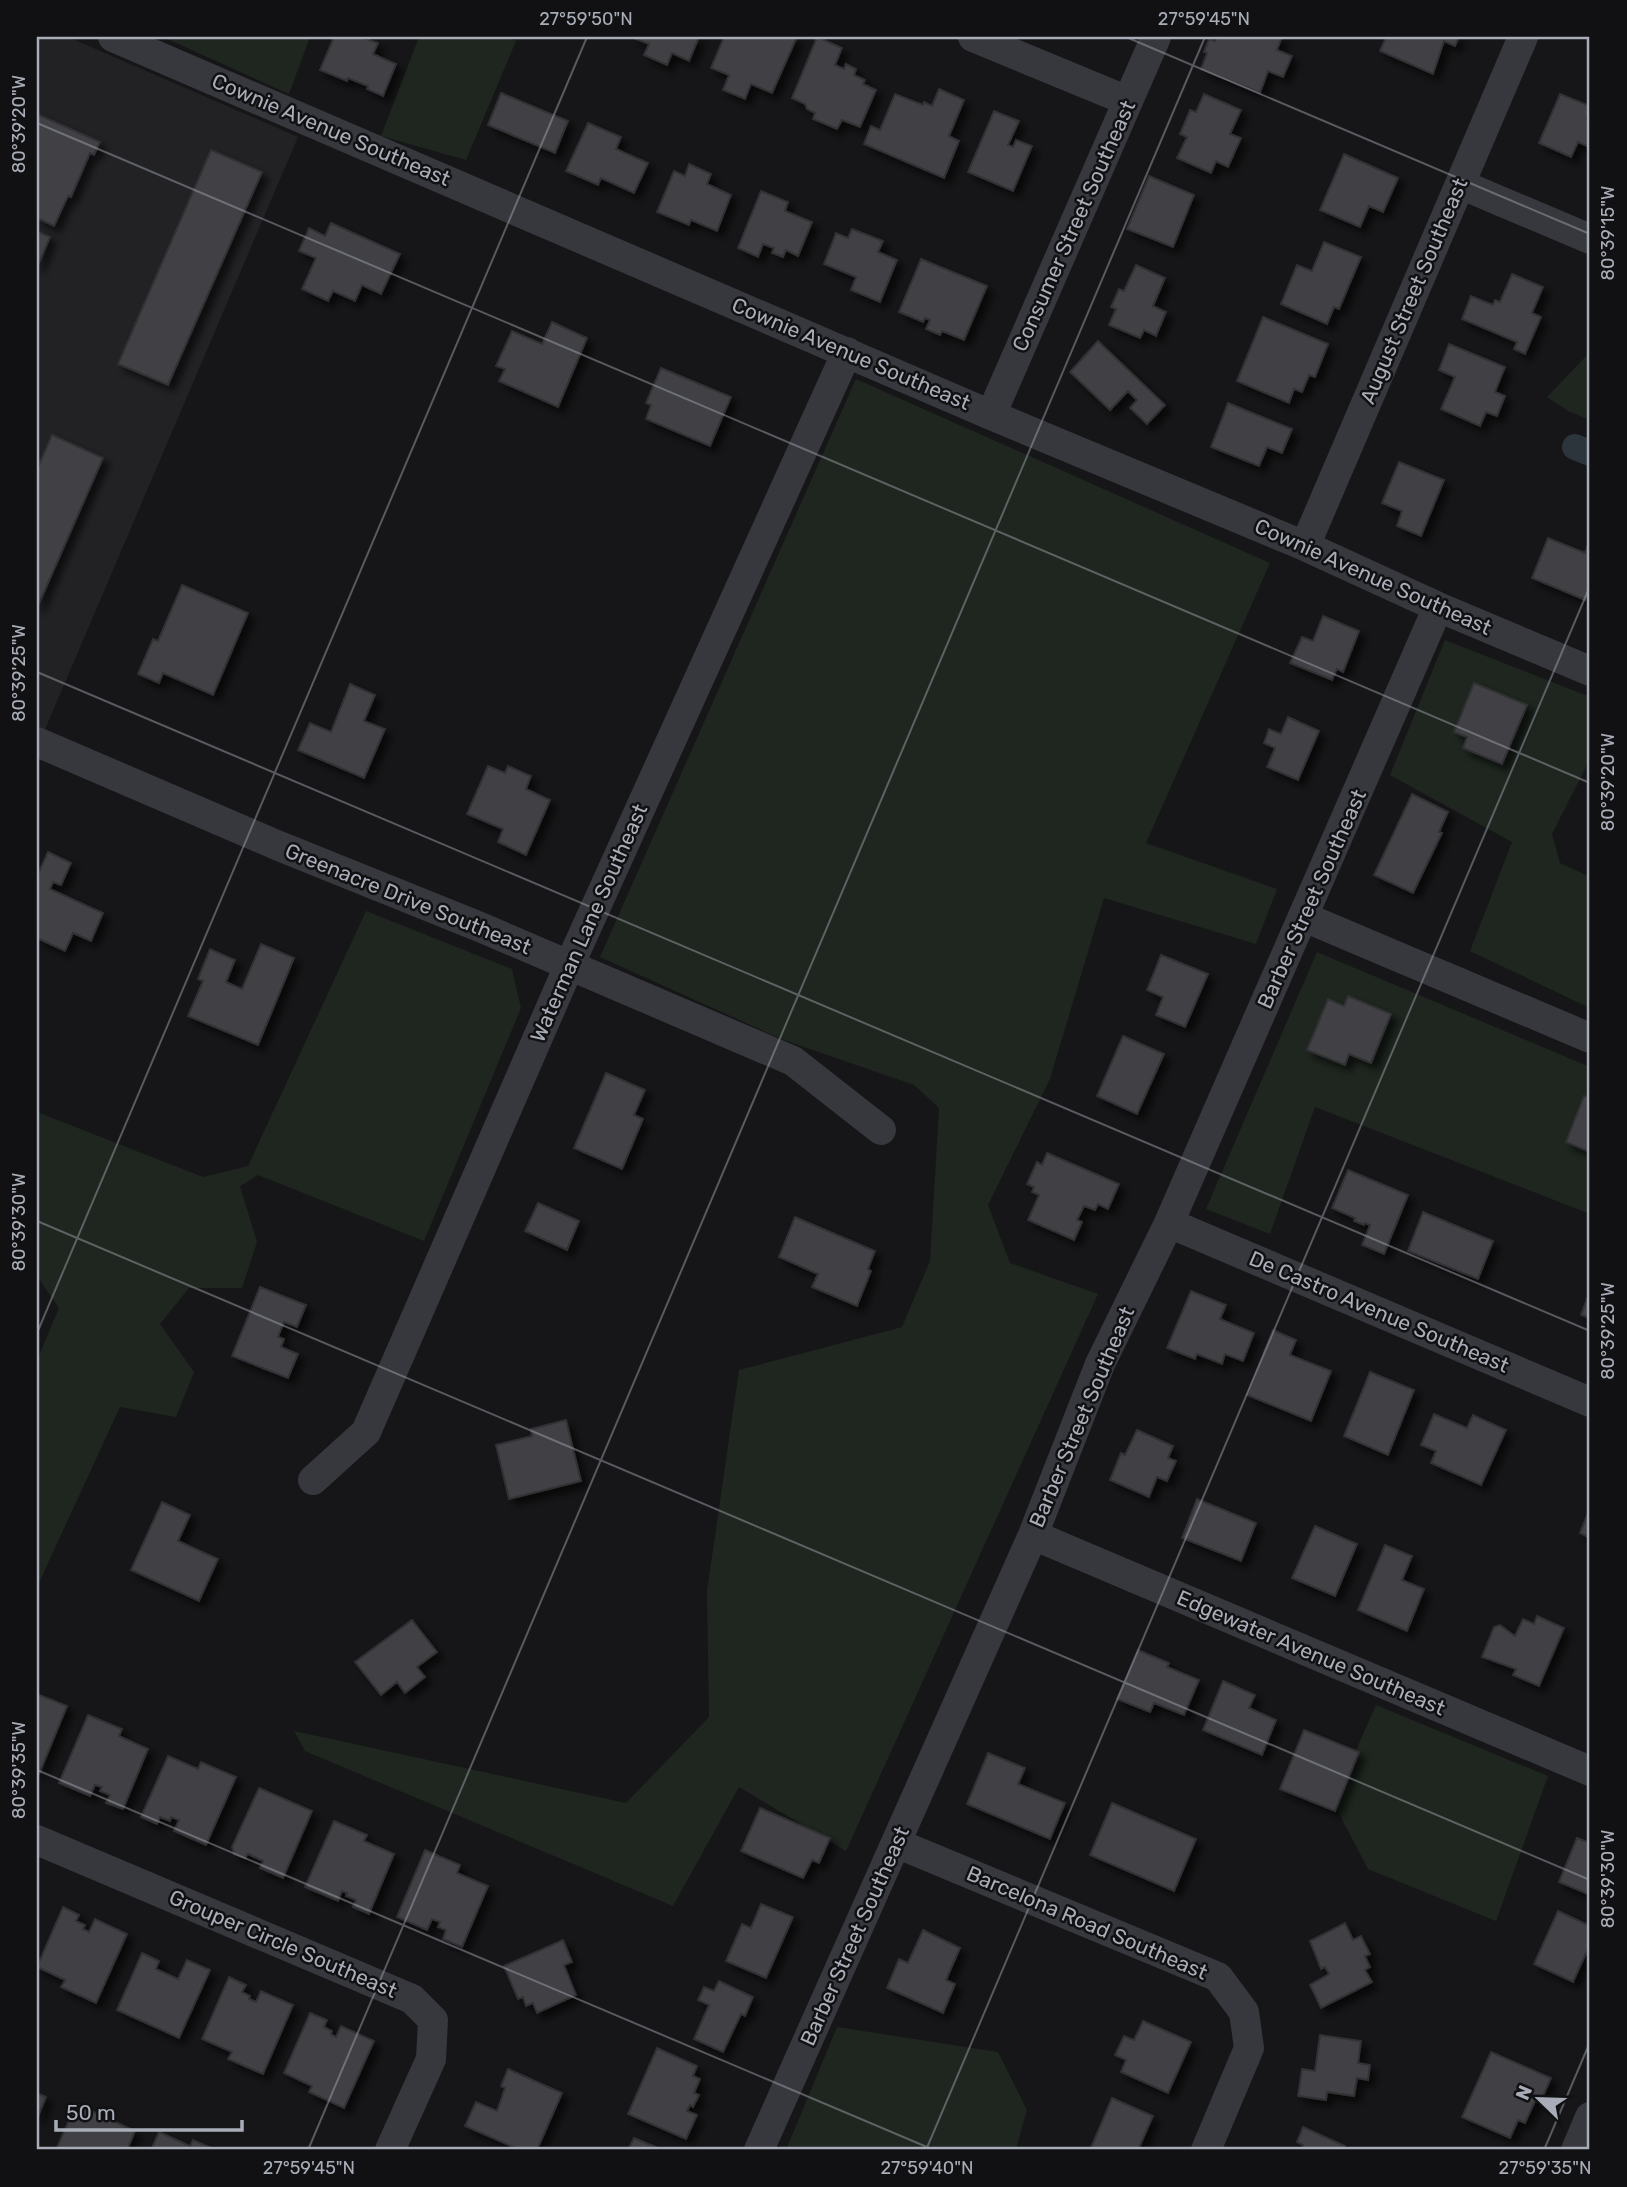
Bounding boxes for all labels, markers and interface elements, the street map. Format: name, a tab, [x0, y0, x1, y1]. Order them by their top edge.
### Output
text: 27°59'50"N	[539, 8, 633, 30]
text: 27°59'45"N	[1158, 8, 1250, 30]
street label: Cownie Avenue Southeast	[208, 68, 454, 191]
text: 80°39'20"W	[8, 75, 30, 173]
street label: Consumer Street Southeast	[1007, 96, 1140, 355]
street label: August Street Southeast	[1355, 174, 1472, 407]
text: 80°39'15"W	[1597, 186, 1619, 280]
street label: Cownie Avenue Southeast	[728, 292, 974, 415]
street label: Cownie Avenue Southeast	[1251, 513, 1495, 640]
text: 80°39'25"W	[8, 624, 30, 722]
text: 80°39'20"W	[1597, 733, 1619, 831]
street label: Barber Street Southeast	[1252, 785, 1371, 1012]
street label: Waterman Lane Southeast	[525, 800, 652, 1046]
street label: Greenacre Drive Southeast	[282, 838, 535, 959]
text: 80°39'30"W	[8, 1173, 30, 1271]
street label: De Castro Avenue Southeast	[1245, 1245, 1513, 1378]
text: 80°39'25"W	[1597, 1282, 1619, 1380]
street label: Barber Street Southeast	[1024, 1303, 1139, 1531]
street label: Edgewater Avenue Southeast	[1173, 1585, 1449, 1720]
text: 80°39'35"W	[8, 1721, 30, 1819]
street label: Barber Street Southeast	[795, 1822, 914, 2049]
text: 80°39'30"W	[1597, 1830, 1619, 1928]
street label: Barcelona Road Southeast	[963, 1860, 1211, 1985]
street label: Grouper Circle Southeast	[165, 1884, 401, 2003]
north arrow	[1504, 2064, 1574, 2134]
text: N	[1511, 2082, 1537, 2103]
scale bar	[56, 2089, 242, 2133]
text: 50 m	[66, 2100, 116, 2125]
text: 27°59'45"N	[263, 2157, 355, 2179]
text: 27°59'40"N	[881, 2157, 974, 2179]
text: 27°59'35"N	[1499, 2157, 1591, 2179]

